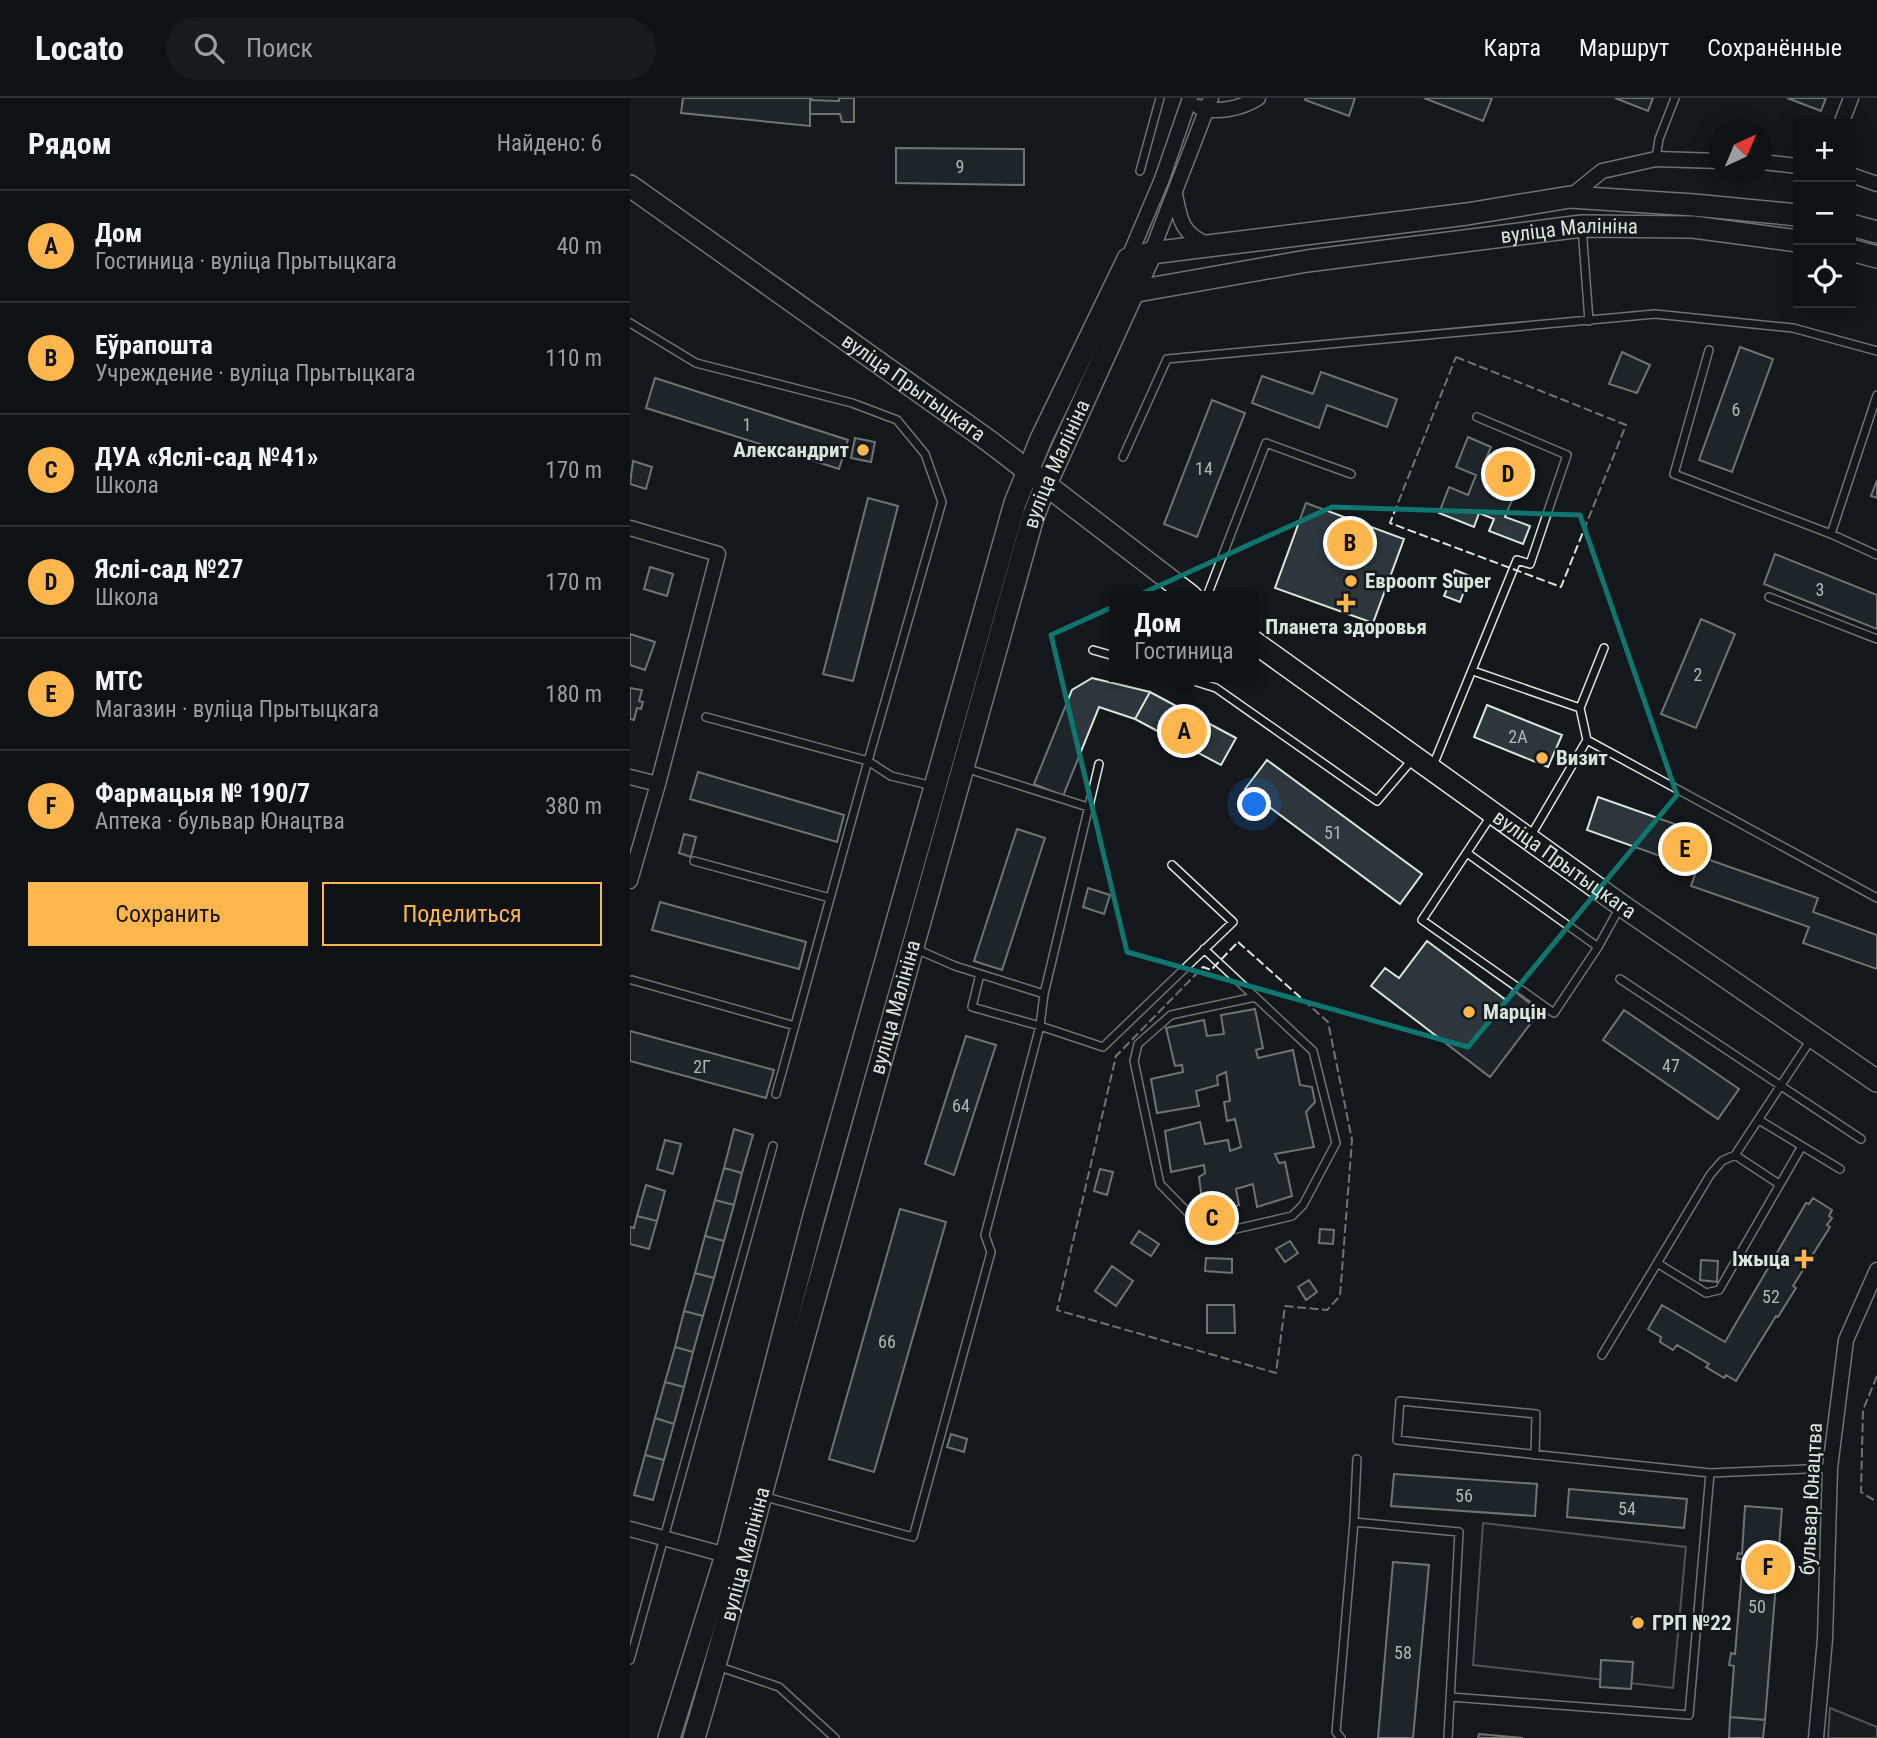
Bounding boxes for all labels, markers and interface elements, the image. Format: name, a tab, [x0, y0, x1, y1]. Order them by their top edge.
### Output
search box	[166, 17, 656, 80]
text: Locato	[35, 29, 124, 68]
icon: search	[190, 29, 228, 67]
text: Поиск	[246, 33, 313, 63]
text: Карта	[1484, 34, 1541, 62]
text: Маршрут	[1579, 34, 1669, 62]
text: Сохранённые	[1707, 34, 1842, 62]
north arrow	[1709, 119, 1772, 182]
map controls	[1793, 119, 1856, 308]
button: +	[1793, 119, 1856, 182]
text: Рядом	[28, 126, 112, 161]
text: Найдено: 6	[497, 130, 602, 157]
house number: 9	[956, 156, 964, 177]
button: −	[1793, 182, 1856, 245]
street label: вуліца Малініна	[1499, 214, 1638, 248]
text: Дом	[95, 218, 142, 248]
text: A	[44, 233, 58, 260]
text: 40 m	[557, 233, 602, 260]
button: locate	[1793, 245, 1856, 308]
text: Гостиница · вуліца Прытыцкага	[95, 248, 397, 275]
street label: вуліца Прытыцкага	[837, 328, 990, 447]
text: Еўрапошта	[95, 330, 213, 360]
text: B	[45, 345, 57, 372]
text: 110 m	[545, 345, 602, 372]
text: Учреждение · вуліца Прытыцкага	[95, 360, 416, 387]
street label: вуліца Малініна	[1018, 396, 1095, 531]
house number: 6	[1732, 399, 1740, 420]
house number: 1	[743, 414, 751, 435]
place label: Александрит	[733, 438, 849, 462]
text: ДУА «Яслі-сад №41»	[95, 442, 318, 472]
marker: Александрит	[855, 442, 871, 458]
pin: D	[1485, 448, 1531, 500]
text: C	[44, 457, 58, 484]
text: 170 m	[545, 457, 602, 484]
house number: 14	[1195, 458, 1213, 479]
text: Школа	[95, 472, 159, 499]
pin: B	[1327, 517, 1373, 569]
text: Яслі-сад №27	[95, 554, 243, 584]
text: D	[45, 569, 58, 596]
text: 170 m	[545, 569, 602, 596]
place label: Евроопт Super	[1365, 569, 1491, 593]
marker: Евроопт Super	[1343, 573, 1359, 589]
house number: 3	[1816, 579, 1824, 600]
text: Школа	[95, 584, 159, 611]
popup	[1109, 591, 1259, 682]
marker: Планета здоровья	[1338, 595, 1354, 611]
text: Дом	[1134, 608, 1182, 638]
place label: Планета здоровья	[1265, 615, 1427, 639]
text: Гостиница	[1134, 638, 1234, 665]
house number: 2	[1694, 664, 1703, 685]
text: МТС	[95, 666, 143, 696]
text: E	[45, 681, 57, 708]
text: 180 m	[545, 681, 602, 708]
text: Магазин · вуліца Прытыцкага	[95, 696, 379, 723]
pin: A	[1161, 705, 1207, 757]
house number: 2А	[1508, 726, 1528, 747]
place label: Визит	[1556, 746, 1608, 770]
marker: Визит	[1534, 750, 1550, 766]
text: Фармацыя № 190/7	[95, 778, 310, 808]
your location	[1237, 787, 1271, 821]
text: F	[46, 793, 56, 820]
text: 380 m	[545, 793, 602, 820]
street label: вуліца Прытыцкага	[1488, 805, 1641, 924]
text: Аптека · бульвар Юнацтва	[95, 808, 345, 835]
house number: 51	[1324, 822, 1342, 843]
pin: E	[1662, 823, 1708, 875]
button: Сохранить	[28, 882, 308, 946]
button: Поделиться	[322, 882, 602, 946]
street label: вуліца Малініна	[865, 938, 925, 1077]
place label: Марцін	[1483, 1000, 1546, 1024]
marker: Марцін	[1461, 1004, 1477, 1020]
house number: 47	[1662, 1055, 1680, 1076]
house number: 2Г	[693, 1056, 711, 1077]
house number: 64	[952, 1095, 970, 1116]
pin: C	[1189, 1192, 1235, 1244]
place label: Іжыца	[1732, 1247, 1790, 1271]
marker: Іжыца	[1796, 1251, 1812, 1267]
house number: 52	[1762, 1286, 1780, 1307]
house number: 66	[878, 1331, 896, 1352]
street label: бульвар Юнацтва	[1795, 1422, 1827, 1576]
street label: вуліца Малініна	[716, 1484, 775, 1624]
house number: 56	[1455, 1485, 1473, 1506]
house number: 54	[1618, 1498, 1636, 1519]
pin: F	[1745, 1541, 1791, 1593]
house number: 50	[1748, 1596, 1766, 1617]
place label: ГРП №22	[1652, 1611, 1732, 1635]
marker: ГРП №22	[1630, 1615, 1646, 1631]
house number: 58	[1394, 1642, 1412, 1663]

